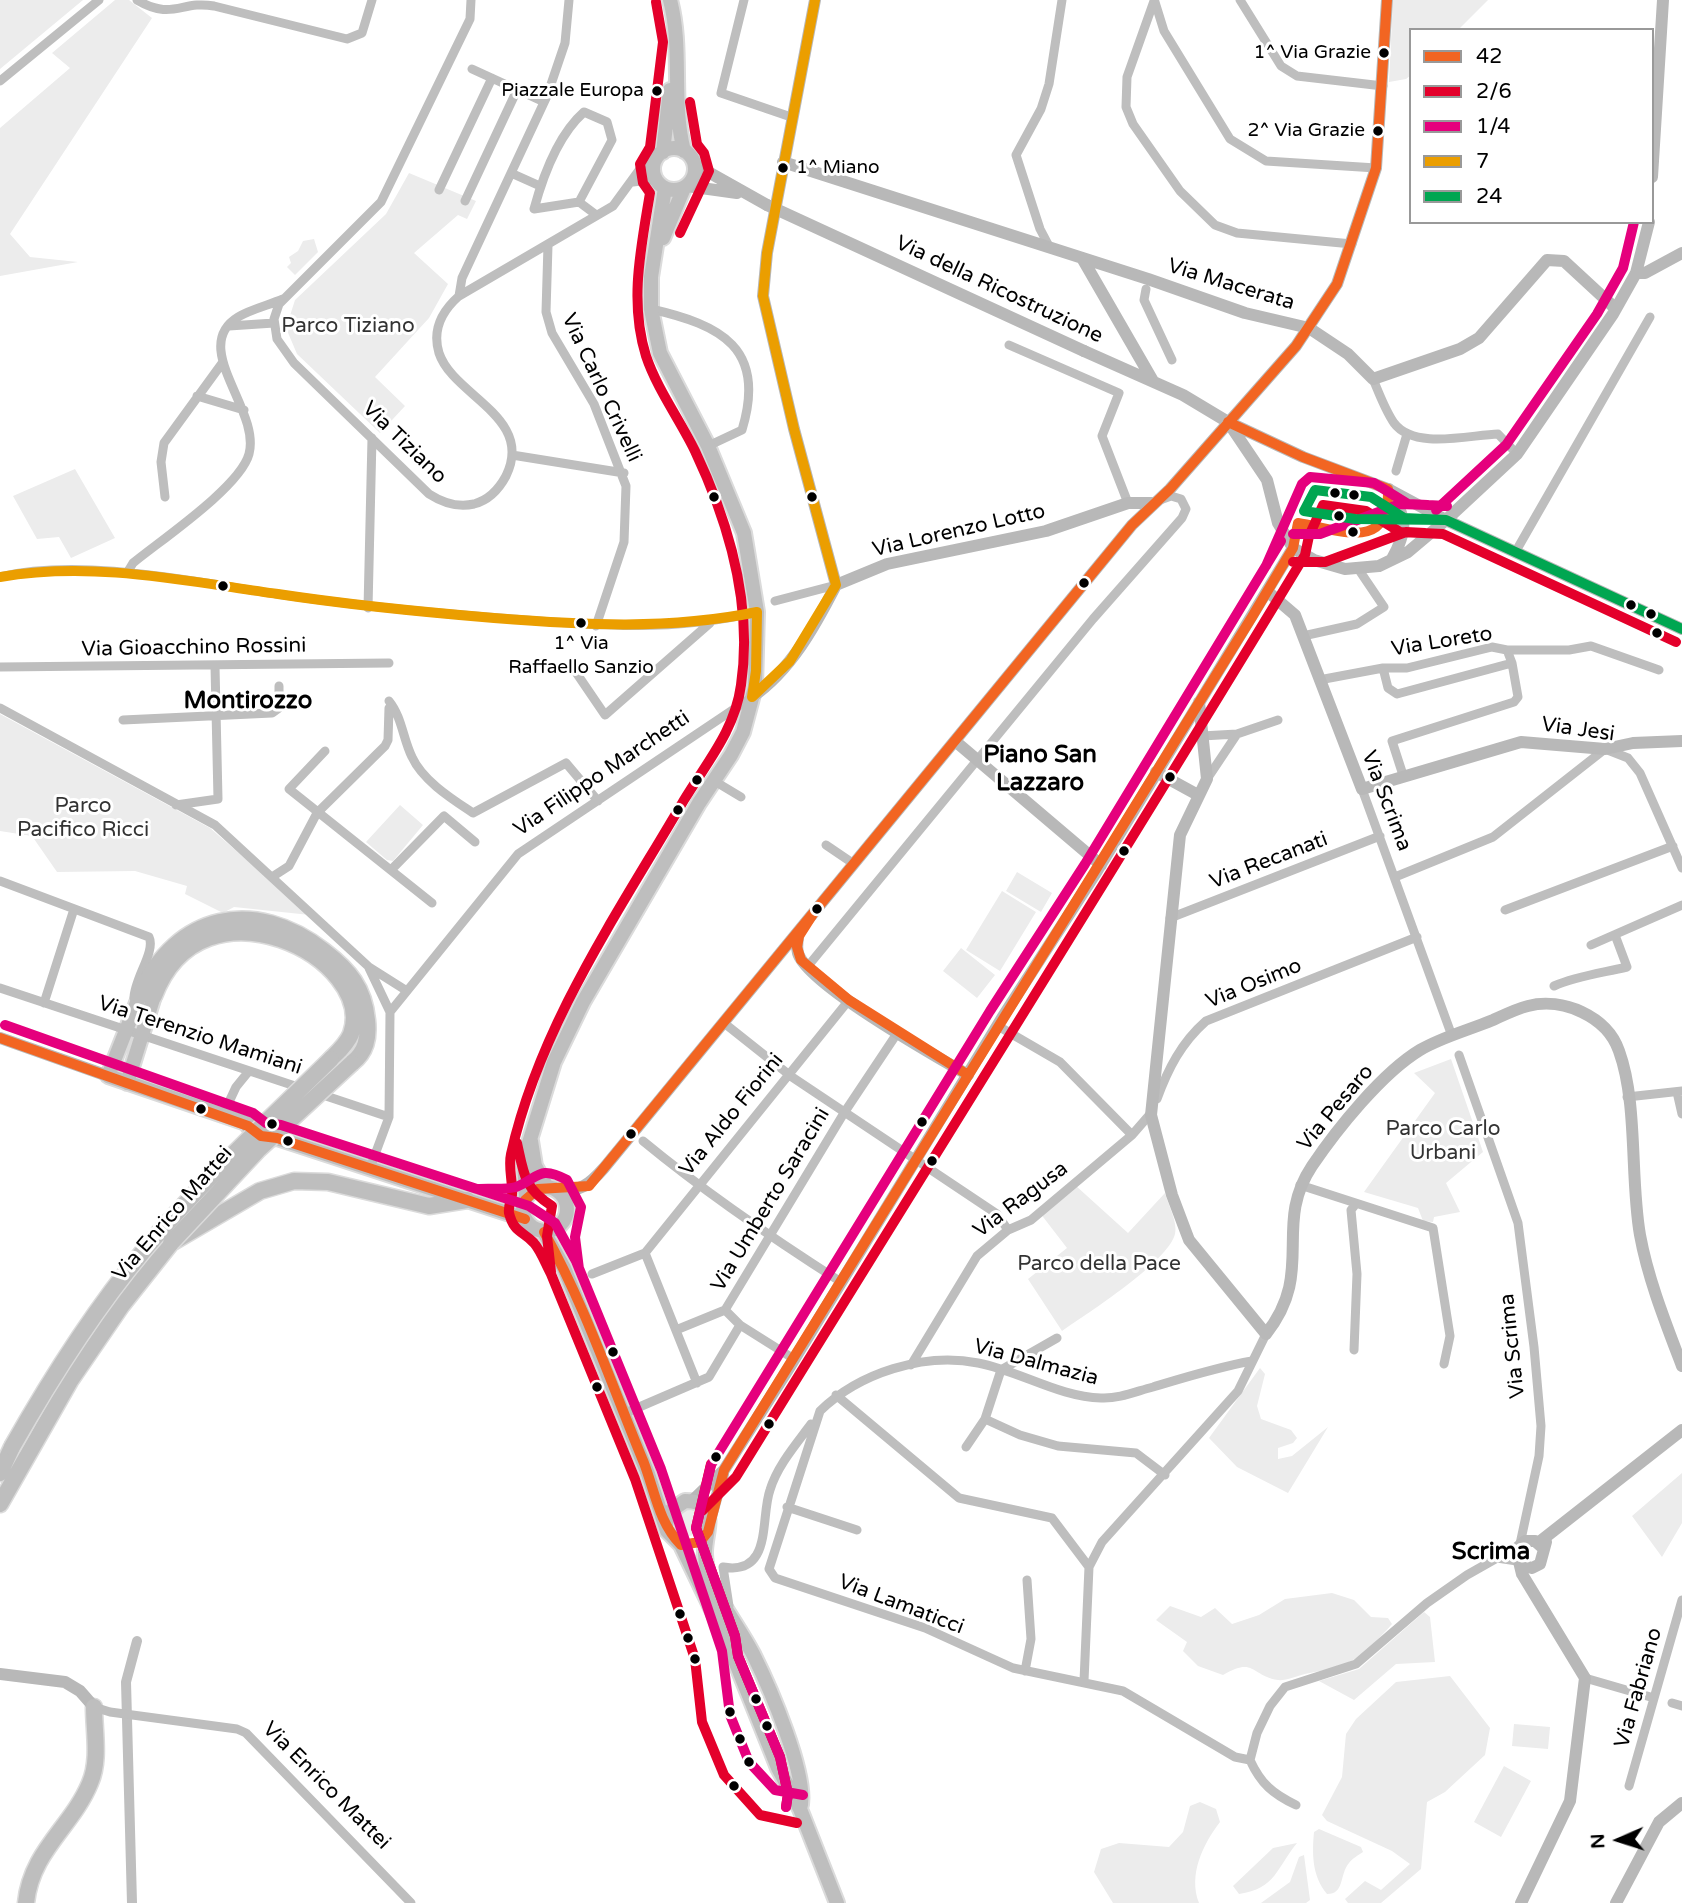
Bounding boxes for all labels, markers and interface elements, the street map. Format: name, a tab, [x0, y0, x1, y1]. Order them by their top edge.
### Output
legend	[1409, 28, 1654, 224]
place label: 1^ Via Grazie	[1254, 42, 1371, 64]
text: 42	[1476, 44, 1502, 69]
marker: 1^ Via Grazie	[1377, 46, 1391, 60]
text: 2/6	[1476, 79, 1512, 104]
place label: Piazzale Europa	[501, 80, 644, 102]
marker: Piazzale Europa	[650, 84, 664, 98]
text: 1/4	[1476, 114, 1510, 139]
place label: 2^ Via Grazie	[1248, 120, 1365, 142]
marker: 2^ Via Grazie	[1371, 124, 1385, 138]
text: 7	[1476, 149, 1489, 174]
place label: 1^ Miano	[796, 157, 880, 179]
marker: 1^ Miano	[776, 161, 790, 175]
text: 24	[1476, 184, 1502, 209]
street label: Via della Ricostruzione	[891, 231, 1107, 349]
street label: Via Macerata	[1165, 254, 1297, 316]
street label: Via Carlo Crivelli	[556, 310, 646, 466]
park label: Parco Tiziano	[281, 313, 415, 339]
street label: Via Tiziano	[357, 397, 451, 489]
unlabelled marker	[1328, 486, 1342, 500]
unlabelled marker	[1347, 488, 1361, 502]
unlabelled marker	[707, 490, 721, 504]
unlabelled marker	[805, 490, 819, 504]
street label: Via Lorenzo Lotto	[870, 499, 1048, 563]
unlabelled marker	[1332, 509, 1346, 523]
unlabelled marker	[1346, 525, 1360, 539]
unlabelled marker	[1077, 576, 1091, 590]
unlabelled marker	[216, 579, 230, 593]
unlabelled marker	[1624, 598, 1638, 612]
unlabelled marker	[1644, 607, 1658, 621]
marker: 1^ Via Raffaello Sanzio	[574, 616, 588, 630]
street label: Via Loreto	[1390, 622, 1494, 662]
unlabelled marker	[1650, 626, 1664, 640]
street label: Via Gioacchino Rossini	[81, 633, 307, 663]
place label: 1^ Via Raffaello Sanzio	[508, 633, 654, 677]
district label: Montirozzo	[184, 688, 312, 716]
street label: Via Filippo Marchetti	[509, 706, 695, 842]
street label: Via Jesi	[1540, 712, 1616, 748]
district label: Piano San Lazzaro	[983, 742, 1097, 798]
street label: Via Scrima	[1355, 747, 1417, 855]
unlabelled marker	[1163, 770, 1177, 784]
unlabelled marker	[690, 773, 704, 787]
park label: Parco Pacifico Ricci	[17, 793, 149, 843]
unlabelled marker	[671, 803, 685, 817]
street label: Via Recanati	[1206, 827, 1332, 895]
unlabelled marker	[1117, 844, 1131, 858]
unlabelled marker	[810, 902, 824, 916]
street label: Via Osimo	[1202, 953, 1306, 1015]
street label: Via Terenzio Mamiani	[95, 991, 305, 1081]
street label: Via Aldo Fiorini	[675, 1048, 789, 1182]
street label: Via Pesaro	[1293, 1060, 1379, 1156]
unlabelled marker	[194, 1102, 208, 1116]
street label: Via Umberto Saracini	[706, 1104, 836, 1296]
unlabelled marker	[915, 1115, 929, 1129]
park label: Parco Carlo Urbani	[1386, 1116, 1500, 1166]
unlabelled marker	[265, 1117, 279, 1131]
unlabelled marker	[624, 1127, 638, 1141]
unlabelled marker	[281, 1134, 295, 1148]
street label: Via Enrico Mattei	[108, 1141, 238, 1287]
unlabelled marker	[925, 1154, 939, 1168]
street label: Via Ragusa	[969, 1156, 1073, 1244]
park label: Parco della Pace	[1017, 1251, 1181, 1277]
street label: Via Scrima	[1495, 1292, 1531, 1400]
street label: Via Dalmazia	[971, 1334, 1101, 1392]
unlabelled marker	[606, 1345, 620, 1359]
unlabelled marker	[590, 1380, 604, 1394]
unlabelled marker	[762, 1417, 776, 1431]
unlabelled marker	[709, 1450, 723, 1464]
district label: Scrima	[1452, 1539, 1530, 1567]
street label: Via Lamaticci	[835, 1570, 967, 1640]
unlabelled marker	[673, 1607, 687, 1621]
street label: Via Fabriano	[1610, 1625, 1668, 1751]
unlabelled marker	[681, 1631, 695, 1645]
unlabelled marker	[688, 1652, 702, 1666]
unlabelled marker	[749, 1692, 763, 1706]
unlabelled marker	[723, 1705, 737, 1719]
street label: Via Enrico Mattei	[257, 1717, 395, 1855]
unlabelled marker	[760, 1719, 774, 1733]
unlabelled marker	[733, 1732, 747, 1746]
unlabelled marker	[742, 1755, 756, 1769]
unlabelled marker	[727, 1779, 741, 1793]
north arrow	[1584, 1805, 1654, 1875]
text: N	[1587, 1833, 1609, 1849]

